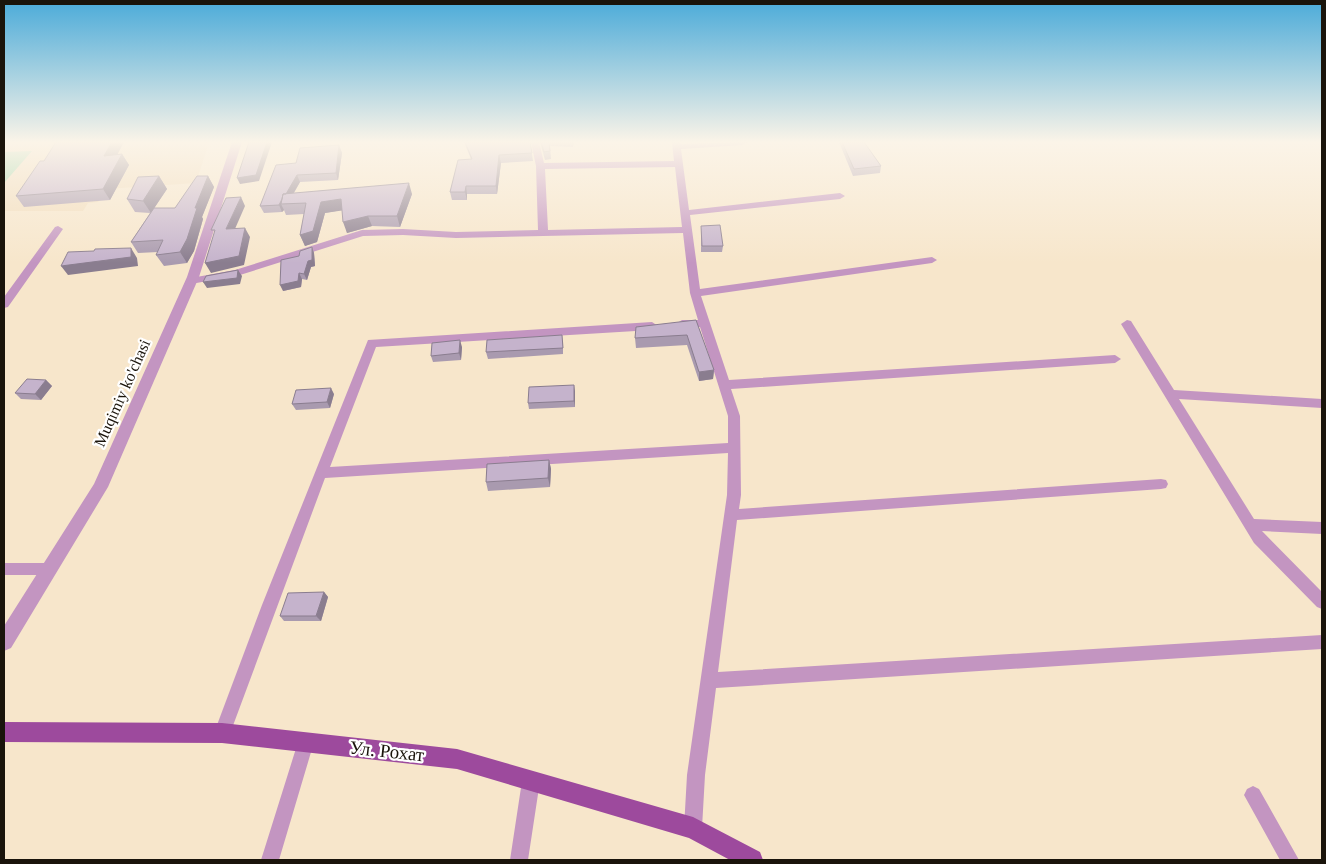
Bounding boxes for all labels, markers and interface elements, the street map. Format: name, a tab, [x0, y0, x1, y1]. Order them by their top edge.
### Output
street label: Muqimiy ko'chasi	[91, 336, 154, 450]
street label: Ул. Рохат	[349, 737, 426, 765]

